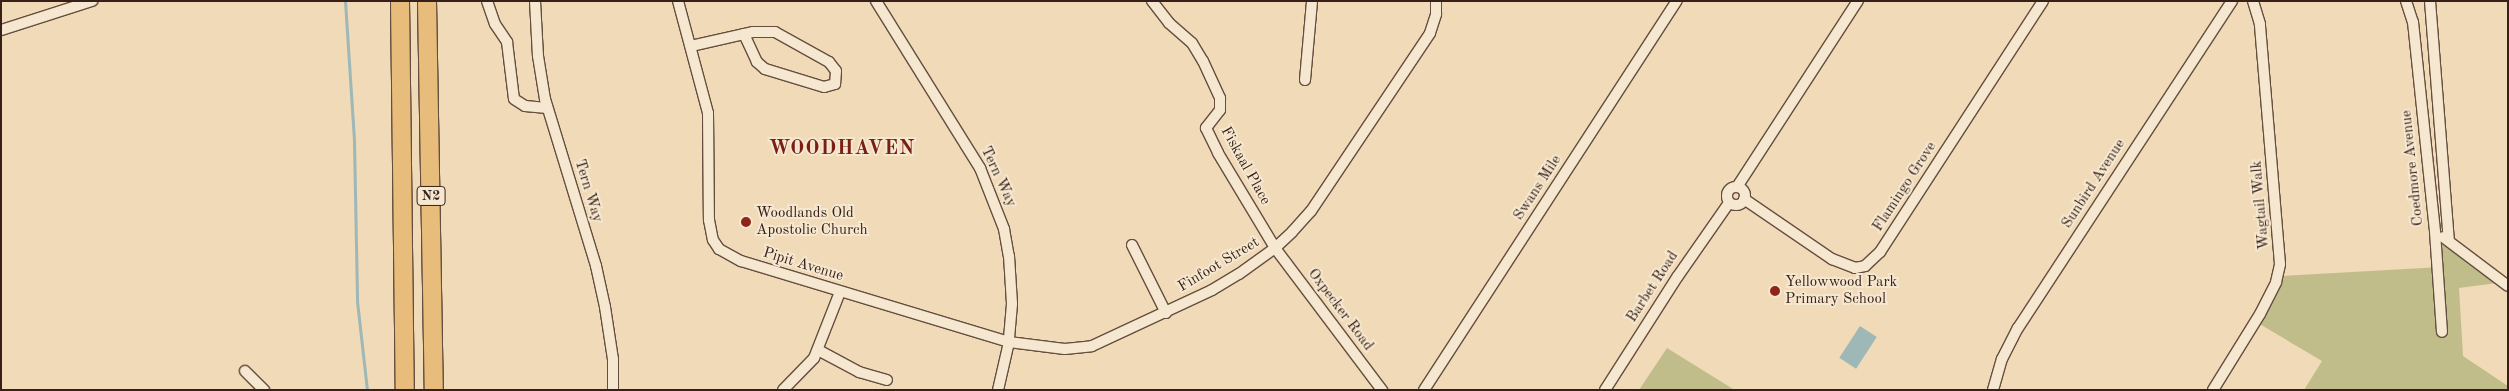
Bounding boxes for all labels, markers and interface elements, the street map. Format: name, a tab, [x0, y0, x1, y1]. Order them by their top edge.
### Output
street label: Coedmore Avenue	[2398, 109, 2428, 227]
street label: Fiskaal Place	[1216, 124, 1274, 208]
street label: Sunbird Avenue	[2058, 136, 2130, 232]
district label: WOODHAVEN	[768, 137, 916, 161]
street label: Flamingo Grove	[1869, 139, 1941, 235]
street label: Tern Way	[976, 144, 1020, 210]
street label: Swans Mile	[1510, 152, 1566, 224]
street label: Tern Way	[570, 157, 606, 225]
street label: Wagtail Walk	[2248, 160, 2274, 250]
road number: N2	[416, 185, 446, 208]
place label: Woodlands Old Apostolic Church	[756, 204, 868, 239]
marker: Woodlands Old Apostolic Church	[740, 216, 752, 228]
street label: Finfoot Street	[1175, 234, 1263, 296]
street label: Pipit Avenue	[761, 244, 845, 286]
street label: Barbet Road	[1623, 248, 1683, 326]
street label: Oxpecker Road	[1303, 265, 1377, 355]
place label: Yellowwood Park Primary School	[1785, 273, 1897, 308]
marker: Yellowwood Park Primary School	[1769, 285, 1781, 297]

